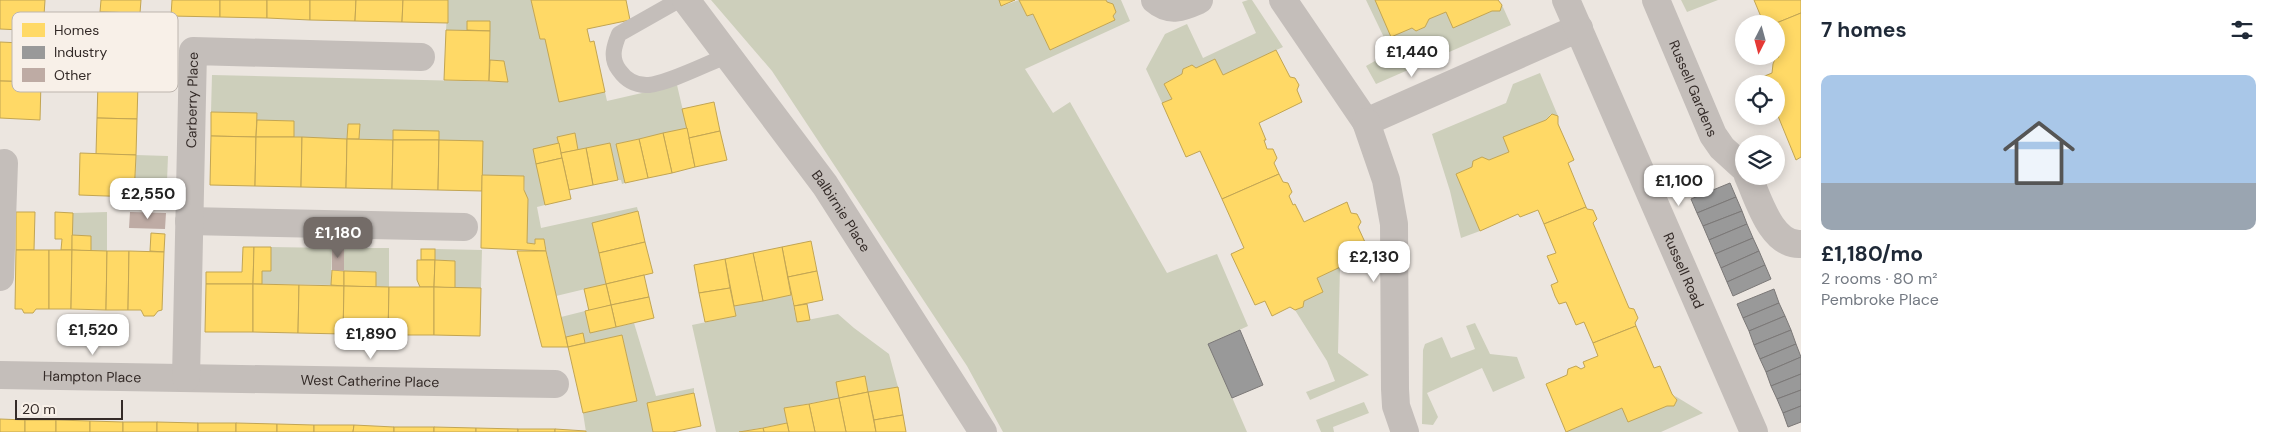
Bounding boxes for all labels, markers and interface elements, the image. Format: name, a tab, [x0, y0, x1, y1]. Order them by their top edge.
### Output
legend	[12, 12, 178, 92]
north arrow	[1735, 15, 1785, 65]
map controls	[1735, 15, 1785, 185]
text: 7 homes	[1821, 16, 1907, 44]
icon: filters	[2228, 16, 2256, 44]
text: Homes	[54, 21, 99, 39]
pin: £1,440	[1371, 36, 1453, 78]
street label: Russell Gardens	[1665, 37, 1722, 140]
text: £1,440	[1386, 41, 1438, 62]
text: Industry	[54, 43, 107, 61]
street label: Carberry Place	[182, 52, 202, 148]
text: Other	[54, 66, 92, 84]
button: locate	[1735, 75, 1785, 125]
icon: home	[1994, 108, 2084, 198]
button: layers	[1735, 135, 1785, 185]
pin: £1,100	[1638, 164, 1720, 207]
street label: Balbirnie Place	[808, 166, 875, 255]
text: £1,100	[1655, 170, 1703, 191]
pin: £2,550	[107, 178, 189, 220]
text: £2,550	[121, 183, 175, 204]
pin: £1,180	[297, 216, 379, 259]
text: £1,180	[314, 222, 362, 243]
street label: Russell Road	[1659, 230, 1708, 311]
pin: £2,130	[1333, 240, 1415, 283]
text: £1,180/mo	[1821, 240, 1923, 268]
text: £2,130	[1349, 246, 1399, 267]
text: 2 rooms · 80 m²	[1821, 268, 1938, 289]
text: Pembroke Place	[1821, 289, 1939, 310]
pin: £1,520	[52, 314, 134, 356]
pin: £1,890	[330, 318, 412, 360]
text: £1,520	[68, 319, 118, 340]
text: £1,890	[346, 323, 396, 344]
street label: Hampton Place	[43, 367, 141, 386]
street label: West Catherine Place	[300, 371, 440, 391]
scale bar	[15, 397, 122, 420]
text: 20 m	[22, 400, 56, 418]

